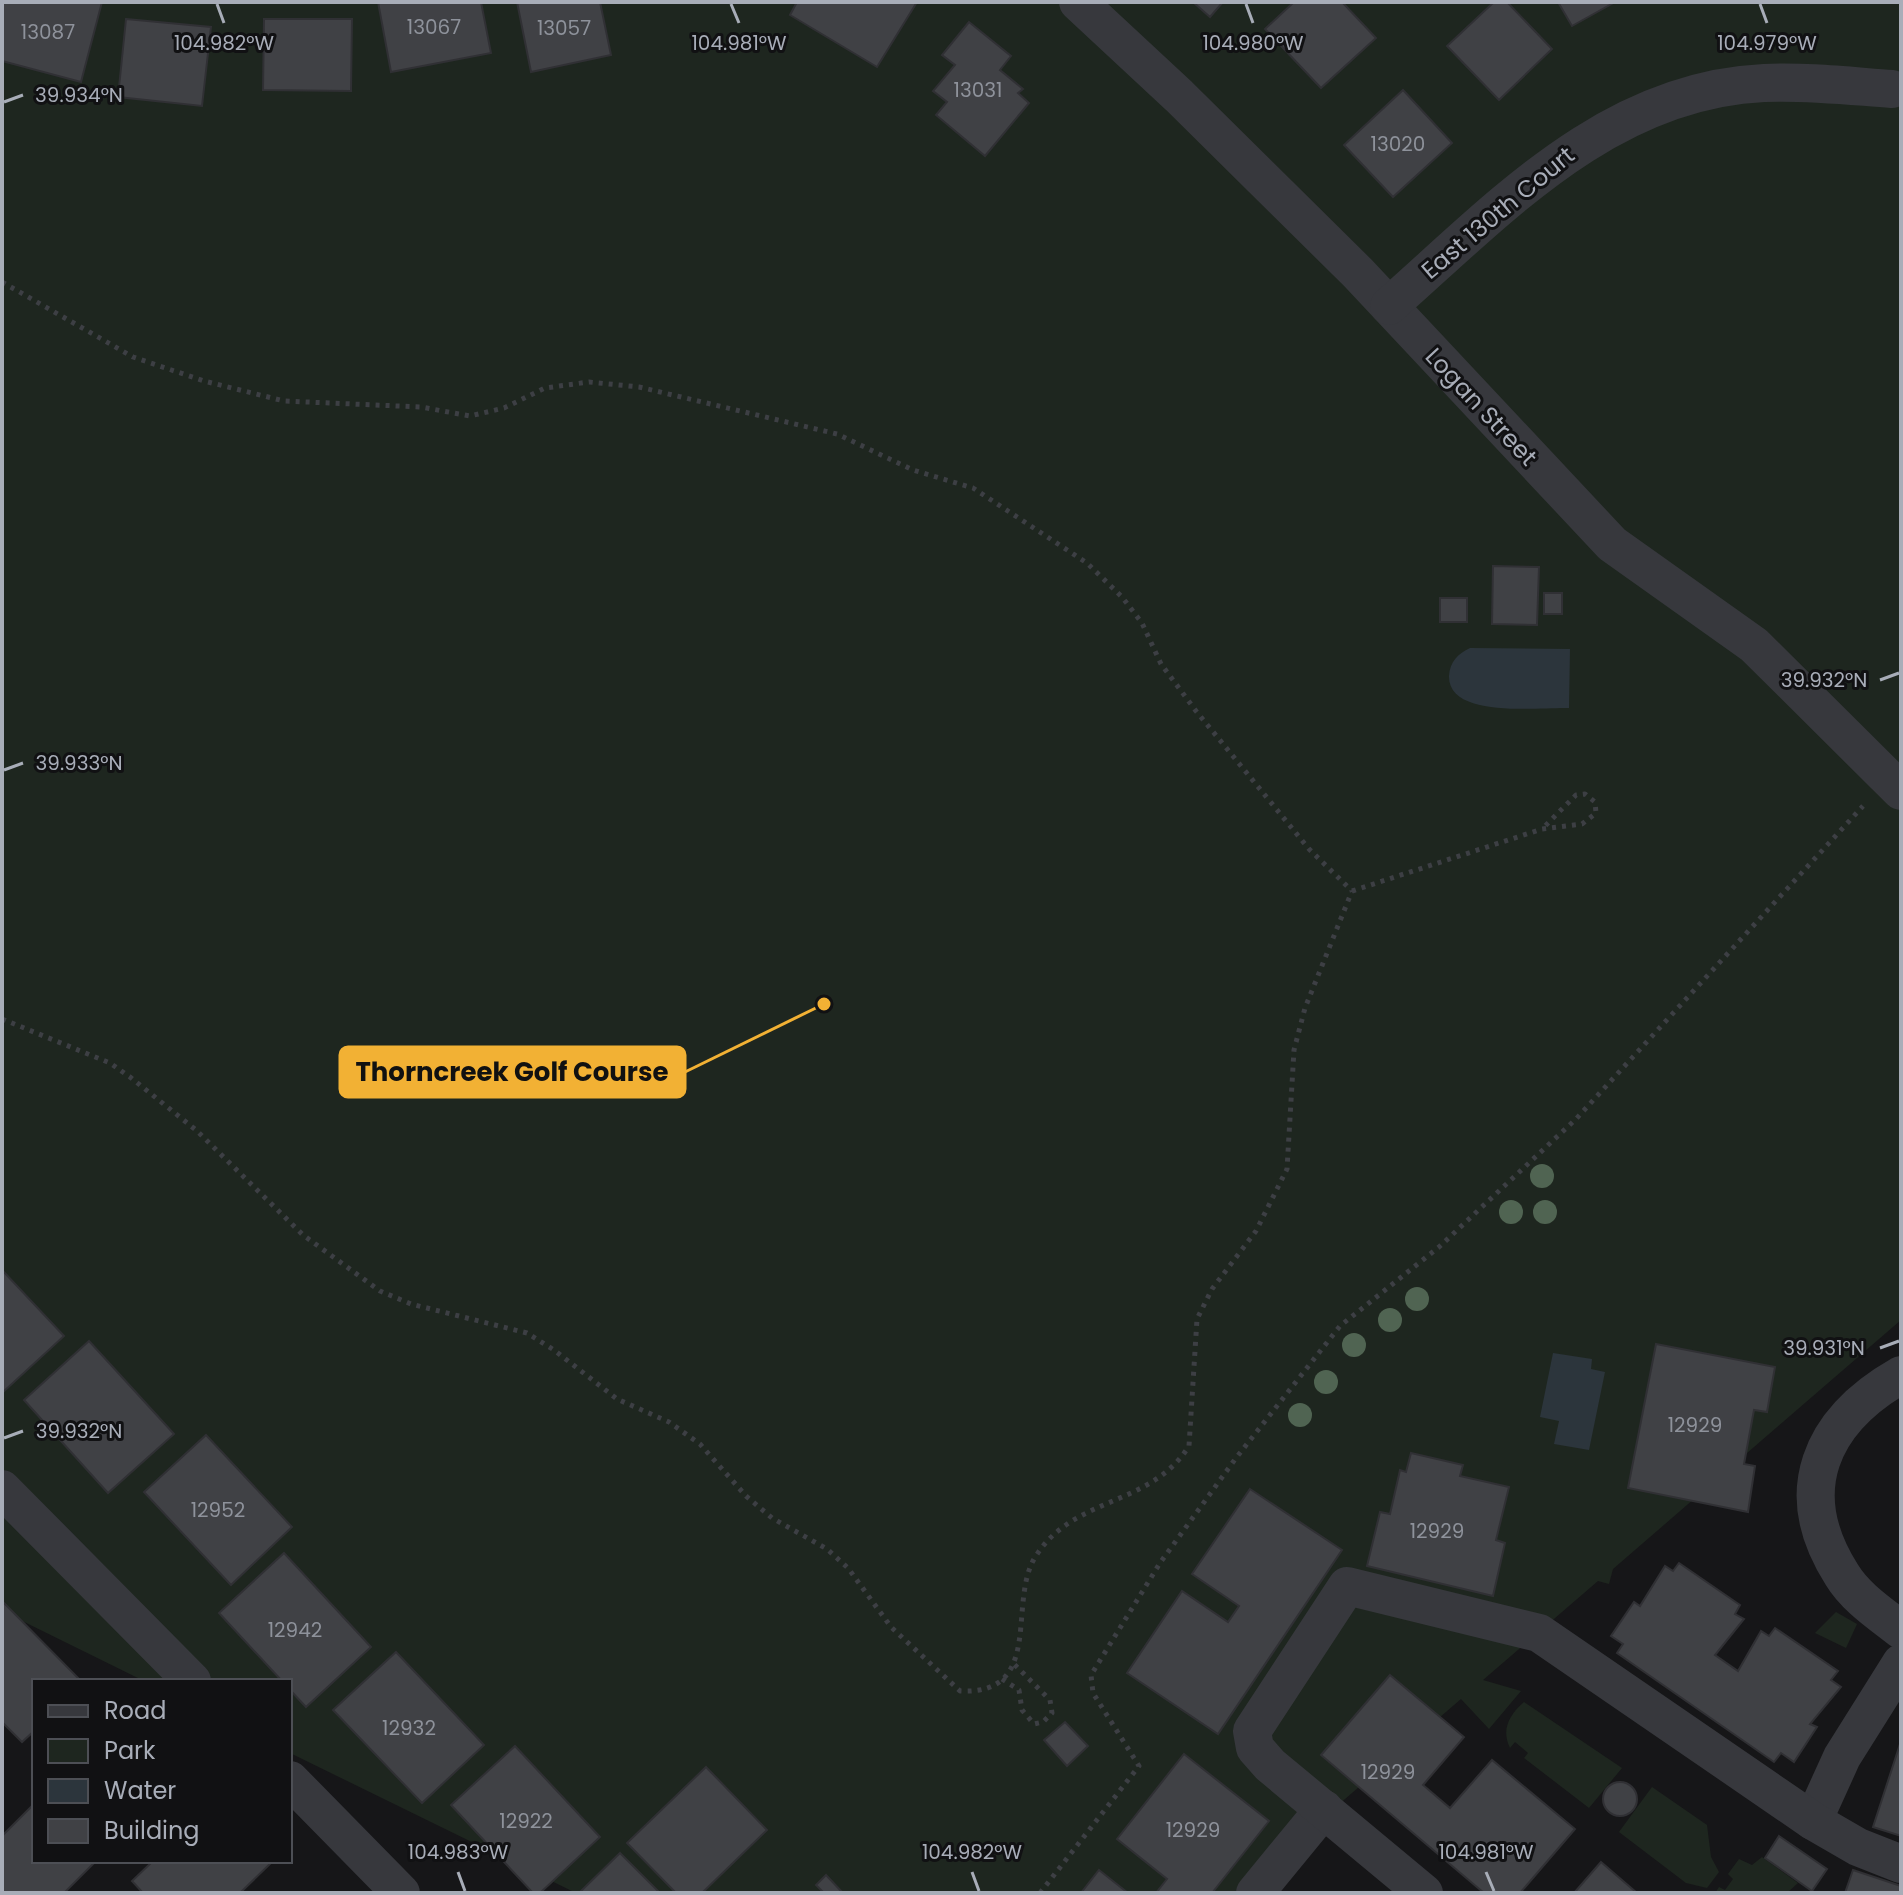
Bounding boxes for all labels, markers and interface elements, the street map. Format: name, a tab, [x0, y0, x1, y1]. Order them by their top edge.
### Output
house number: 13067	[407, 13, 461, 41]
house number: 13057	[537, 14, 591, 42]
house number: 13087	[21, 18, 75, 46]
text: 104.982°W	[174, 29, 275, 57]
text: 104.981°W	[691, 29, 787, 57]
text: 104.980°W	[1202, 29, 1304, 57]
text: 104.979°W	[1717, 29, 1817, 57]
house number: 13031	[954, 76, 1002, 104]
text: 39.934°N	[35, 81, 123, 109]
house number: 13020	[1371, 130, 1425, 158]
street label: East 130th Court	[1414, 139, 1581, 286]
street label: Logan Street	[1418, 340, 1545, 473]
text: 39.932°N	[1781, 666, 1867, 694]
text: 39.933°N	[36, 749, 123, 777]
callout: Thorncreek Golf Course	[340, 1047, 685, 1097]
text: Thorncreek Golf Course	[355, 1054, 669, 1090]
text: 39.931°N	[1783, 1334, 1865, 1362]
house number: 12929	[1668, 1411, 1722, 1439]
text: 39.932°N	[36, 1417, 122, 1445]
house number: 12952	[191, 1496, 245, 1524]
house number: 12929	[1410, 1517, 1464, 1545]
house number: 12942	[268, 1616, 322, 1644]
legend	[32, 1679, 292, 1863]
text: Road	[104, 1694, 166, 1727]
house number: 12932	[382, 1714, 436, 1742]
text: Park	[104, 1734, 156, 1767]
house number: 12929	[1361, 1758, 1415, 1786]
text: Water	[104, 1774, 176, 1807]
house number: 12922	[499, 1807, 553, 1835]
text: Building	[104, 1814, 200, 1847]
house number: 12929	[1166, 1816, 1220, 1844]
text: 104.983°W	[408, 1838, 509, 1866]
text: 104.982°W	[922, 1838, 1023, 1866]
text: 104.981°W	[1438, 1838, 1534, 1866]

